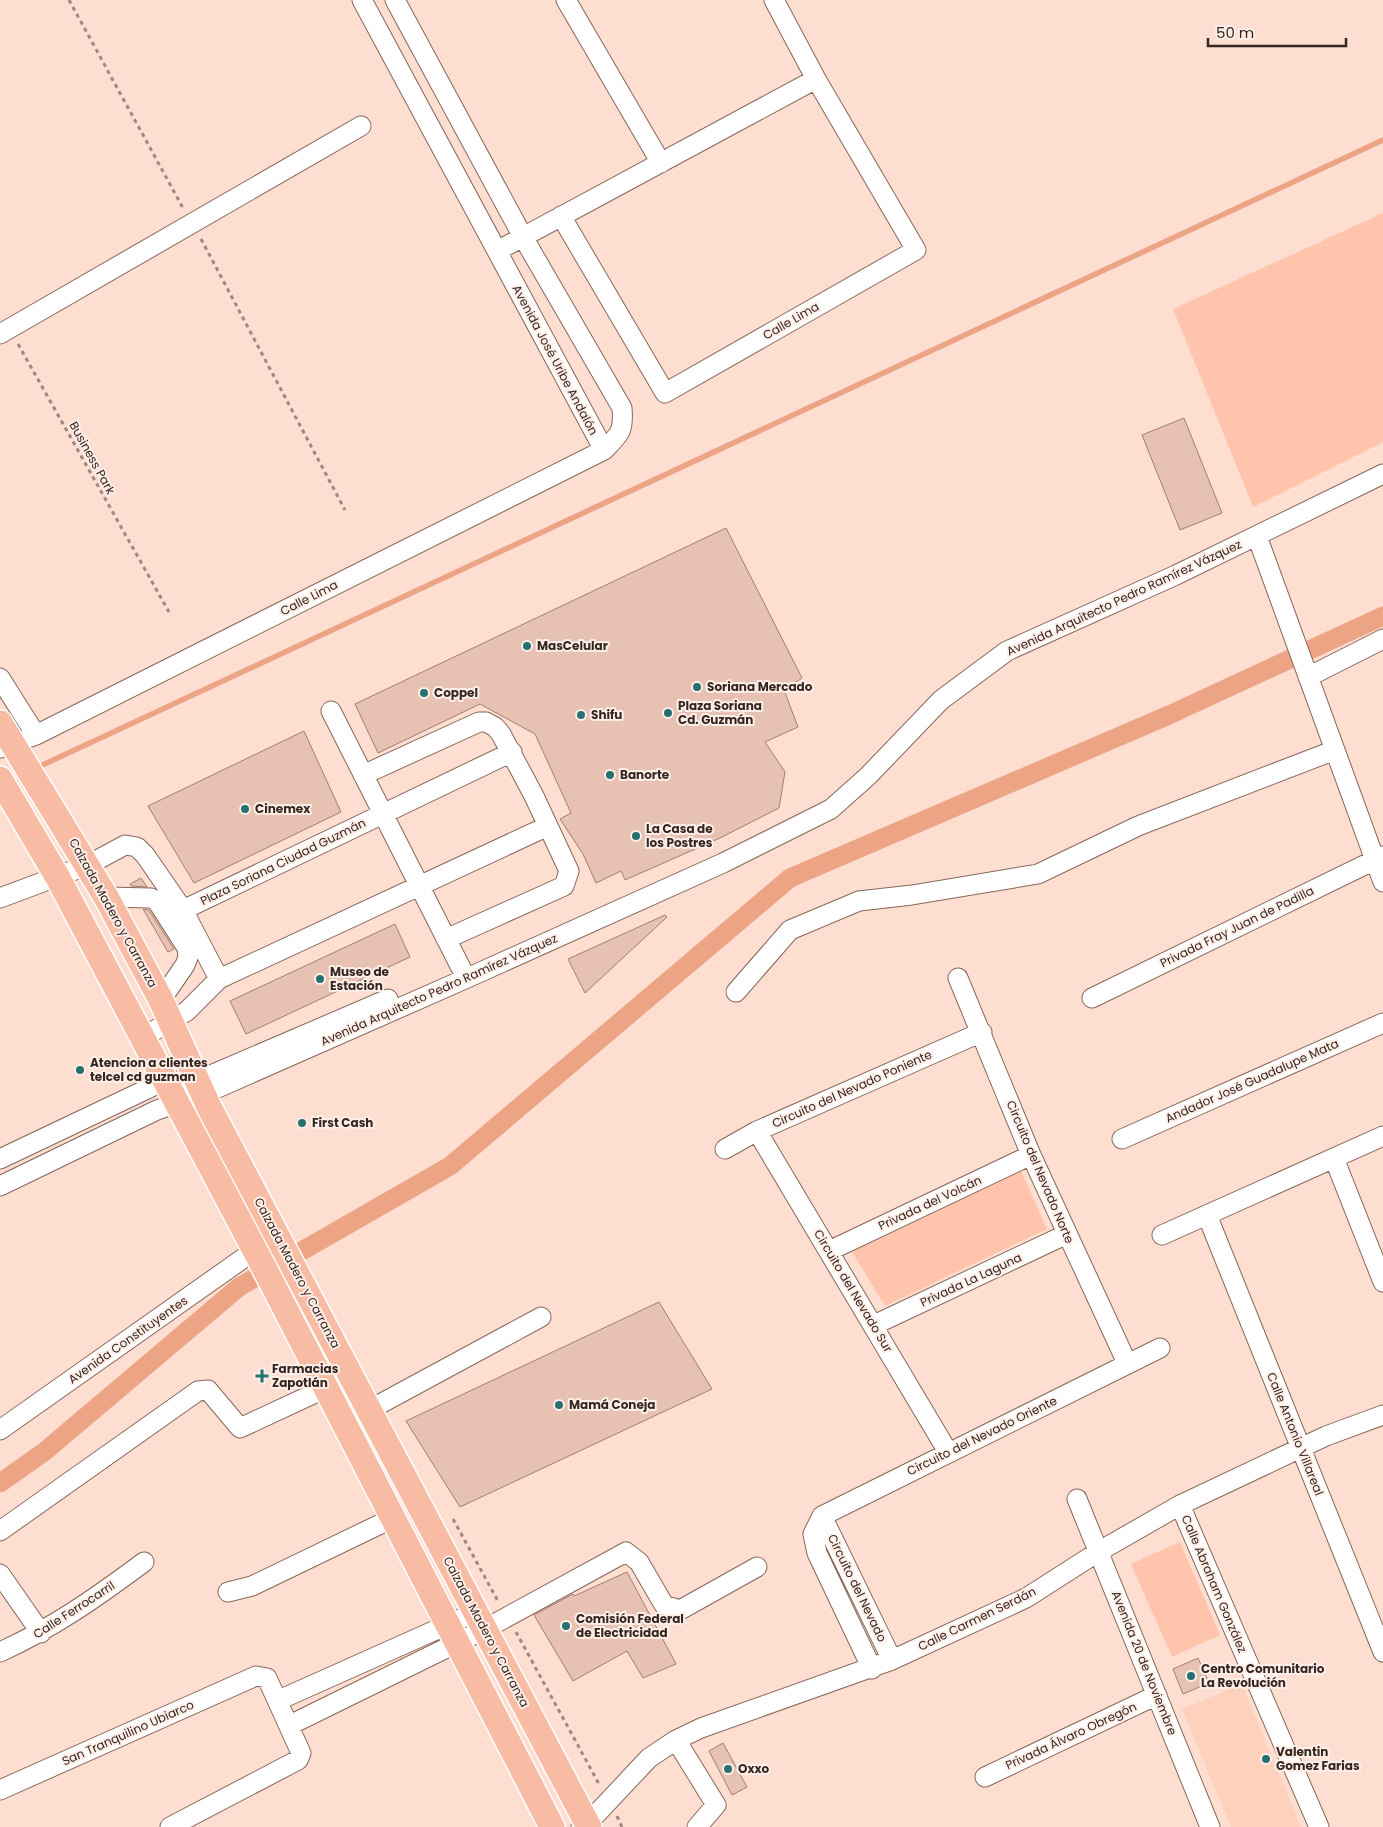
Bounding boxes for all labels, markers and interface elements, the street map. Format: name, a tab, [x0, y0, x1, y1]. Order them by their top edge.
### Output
scale bar	[1208, 15, 1346, 47]
text: 50 m	[1216, 22, 1254, 43]
street label: Avenida José Uribe Andalón	[509, 282, 602, 438]
street label: Calle Lima	[759, 298, 822, 344]
street label: Business Park	[65, 418, 120, 498]
street label: Avenida Arquitecto Pedro Ramírez Vázquez	[1004, 535, 1244, 660]
street label: Calle Lima	[277, 576, 340, 619]
place label: MasCelular	[537, 637, 608, 654]
marker: MasCelular	[521, 640, 533, 652]
place label: Soriana Mercado	[707, 678, 813, 695]
marker: Soriana Mercado	[691, 681, 703, 693]
place label: Coppel	[434, 684, 478, 701]
marker: Coppel	[418, 687, 430, 699]
place label: Plaza Soriana Cd. Guzmán	[678, 697, 762, 728]
place label: Shifu	[591, 706, 622, 723]
marker: Plaza Soriana Cd. Guzmán	[662, 707, 674, 719]
marker: Shifu	[575, 709, 587, 721]
place label: Banorte	[620, 766, 670, 783]
marker: Banorte	[604, 769, 616, 781]
place label: Cinemex	[255, 800, 311, 817]
marker: Cinemex	[239, 803, 251, 815]
street label: Plaza Soriana Ciudad Guzmán	[197, 814, 368, 909]
place label: La Casa de los Postres	[646, 820, 713, 851]
marker: La Casa de los Postres	[630, 830, 642, 842]
street label: Calzada Madero y Carranza	[65, 835, 162, 990]
street label: Privada Fray Juan de Padilla	[1157, 882, 1317, 971]
street label: Avenida Arquitecto Pedro Ramírez Vázquez	[318, 929, 560, 1050]
place label: Museo de Estación	[330, 963, 390, 994]
marker: Museo de Estación	[314, 973, 326, 985]
street label: Andador José Guadalupe Mata	[1162, 1035, 1341, 1127]
street label: Circuito del Nevado Poniente	[769, 1045, 934, 1132]
place label: Atencion a clientes telcel cd guzman	[90, 1054, 208, 1085]
marker: Atencion a clientes telcel cd guzman	[74, 1064, 86, 1076]
street label: Circuito del Nevado Norte	[1003, 1098, 1078, 1246]
place label: First Cash	[312, 1114, 373, 1131]
marker: First Cash	[296, 1117, 308, 1129]
street label: Privada del Volcán	[875, 1171, 984, 1234]
street label: Calzada Madero y Carranza	[250, 1194, 344, 1351]
street label: Circuito del Nevado Sur	[810, 1226, 897, 1356]
street label: Privada La Laguna	[917, 1249, 1024, 1311]
street label: Avenida Constituyentes	[64, 1292, 191, 1387]
place label: Farmacias Zapotlán	[272, 1360, 339, 1391]
marker: Farmacias Zapotlán	[256, 1370, 268, 1382]
street label: Calle Antonio Villareal	[1263, 1370, 1328, 1498]
street label: Circuito del Nevado Oriente	[904, 1392, 1060, 1479]
place label: Mamá Coneja	[569, 1396, 656, 1413]
marker: Mamá Coneja	[553, 1399, 565, 1411]
street label: Calle Abraham González	[1178, 1512, 1251, 1655]
street label: Circuito del Nevado	[824, 1531, 891, 1645]
street label: Calzada Madero y Carranza	[439, 1553, 533, 1710]
street label: Calle Ferrocarril	[30, 1577, 118, 1642]
street label: Calle Carmen Serdán	[915, 1583, 1039, 1655]
street label: Avenida 20 de Noviembre	[1108, 1588, 1181, 1738]
place label: Comisión Federal de Electricidad	[576, 1610, 684, 1641]
marker: Comisión Federal de Electricidad	[560, 1620, 572, 1632]
place label: Centro Comunitario La Revolución	[1201, 1660, 1325, 1691]
marker: Centro Comunitario La Revolución	[1185, 1670, 1197, 1682]
street label: San Tranquilino Ubiarco	[59, 1696, 197, 1769]
street label: Privada Álvaro Obregón	[1002, 1698, 1139, 1773]
place label: Valentin Gomez Farias	[1276, 1743, 1360, 1774]
marker: Valentin Gomez Farias	[1260, 1753, 1272, 1765]
place label: Oxxo	[738, 1760, 770, 1777]
marker: Oxxo	[722, 1763, 734, 1775]

